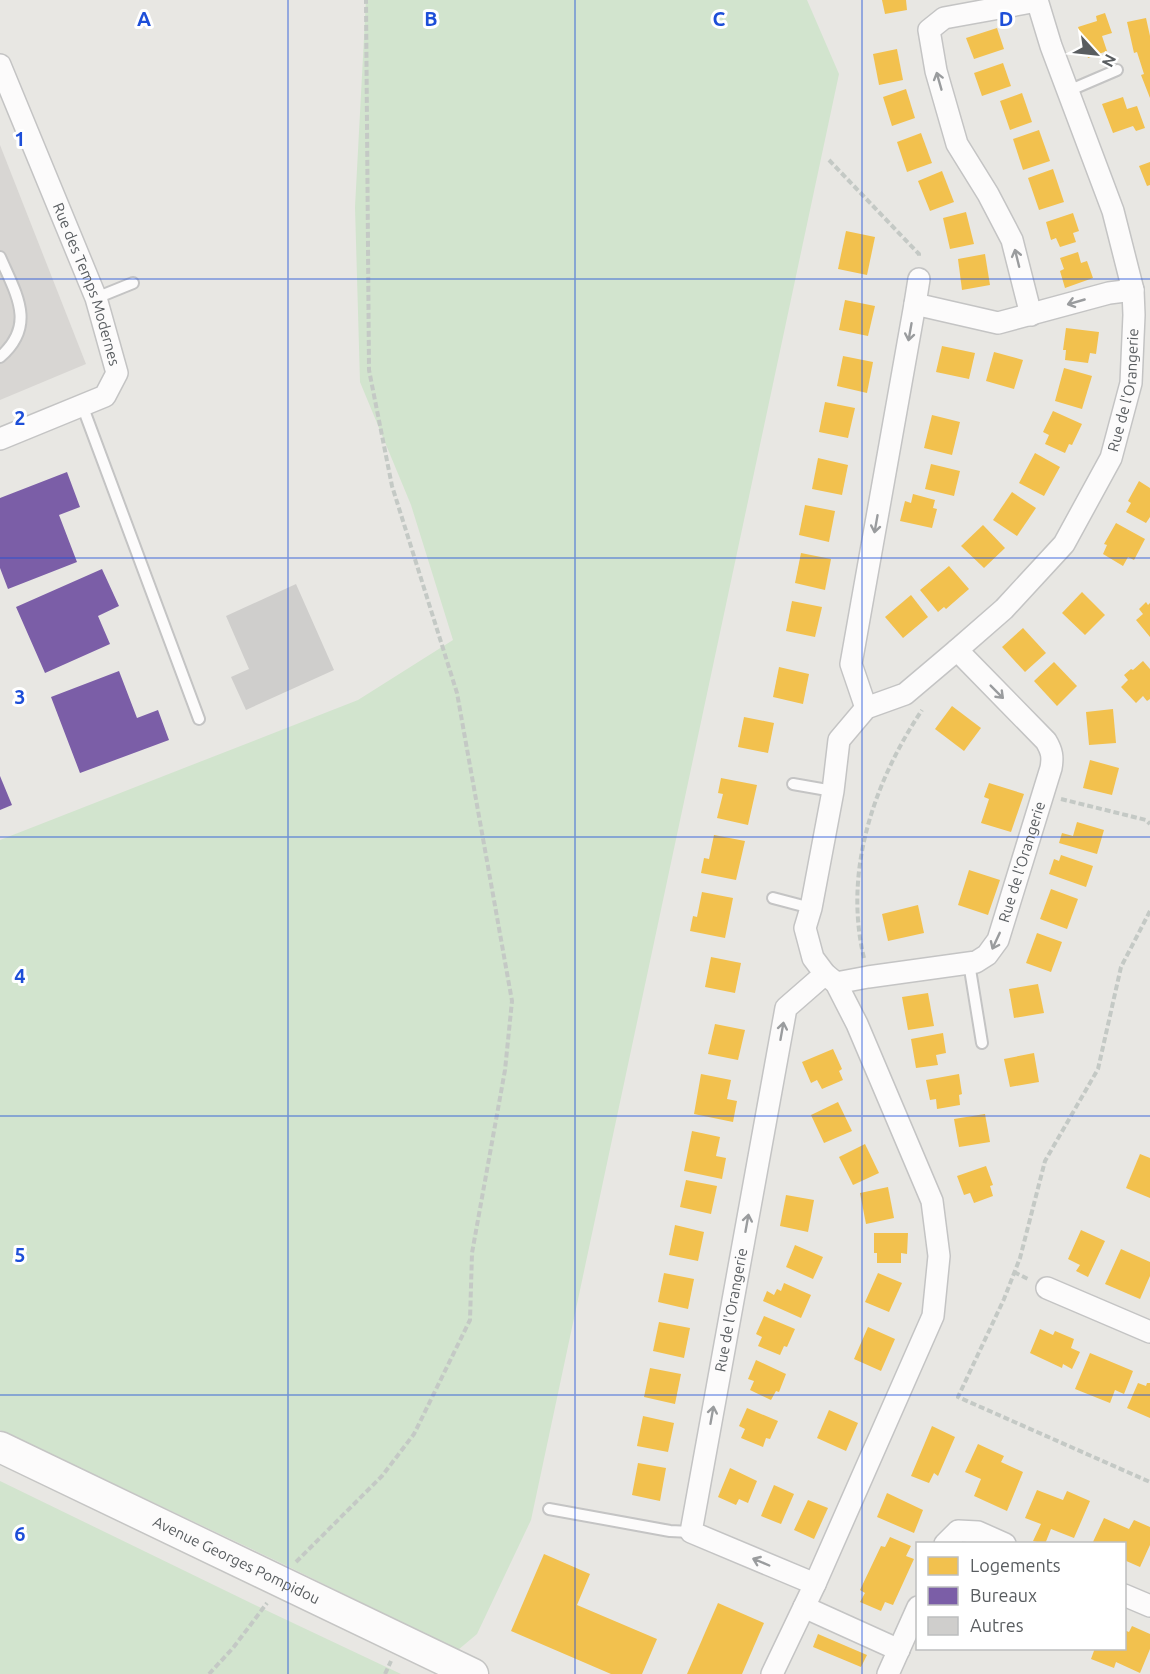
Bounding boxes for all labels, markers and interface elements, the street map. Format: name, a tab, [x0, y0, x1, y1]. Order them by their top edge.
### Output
text: A	[137, 7, 151, 30]
text: B	[424, 7, 438, 30]
text: C	[713, 7, 726, 30]
text: D	[999, 7, 1013, 30]
north arrow	[1066, 24, 1126, 84]
text: N	[1099, 51, 1120, 70]
one-way arrow	[933, 72, 944, 91]
text: 1	[14, 127, 26, 150]
street label: Rue des Temps Modernes	[50, 200, 124, 368]
one-way arrow	[1010, 249, 1022, 268]
one-way arrow	[1067, 297, 1086, 308]
one-way arrow	[904, 322, 915, 342]
street label: Rue de l'Orangerie	[1104, 328, 1141, 454]
text: 2	[14, 406, 26, 429]
one-way arrow	[870, 514, 881, 534]
text: 3	[14, 685, 26, 708]
one-way arrow	[990, 685, 1005, 700]
street label: Rue de l'Orangerie	[995, 799, 1048, 924]
one-way arrow	[989, 931, 1001, 949]
text: 4	[14, 964, 26, 987]
one-way arrow	[776, 1022, 787, 1042]
one-way arrow	[742, 1214, 753, 1234]
text: 5	[14, 1243, 26, 1266]
street label: Rue de l'Orangerie	[711, 1247, 750, 1373]
one-way arrow	[707, 1406, 718, 1425]
street label: Avenue Georges Pompidou	[150, 1513, 322, 1607]
text: 6	[14, 1522, 26, 1545]
legend	[916, 1542, 1126, 1650]
text: Logements	[970, 1555, 1061, 1575]
one-way arrow	[752, 1556, 770, 1567]
text: Bureaux	[970, 1585, 1037, 1605]
text: Autres	[970, 1615, 1024, 1635]

